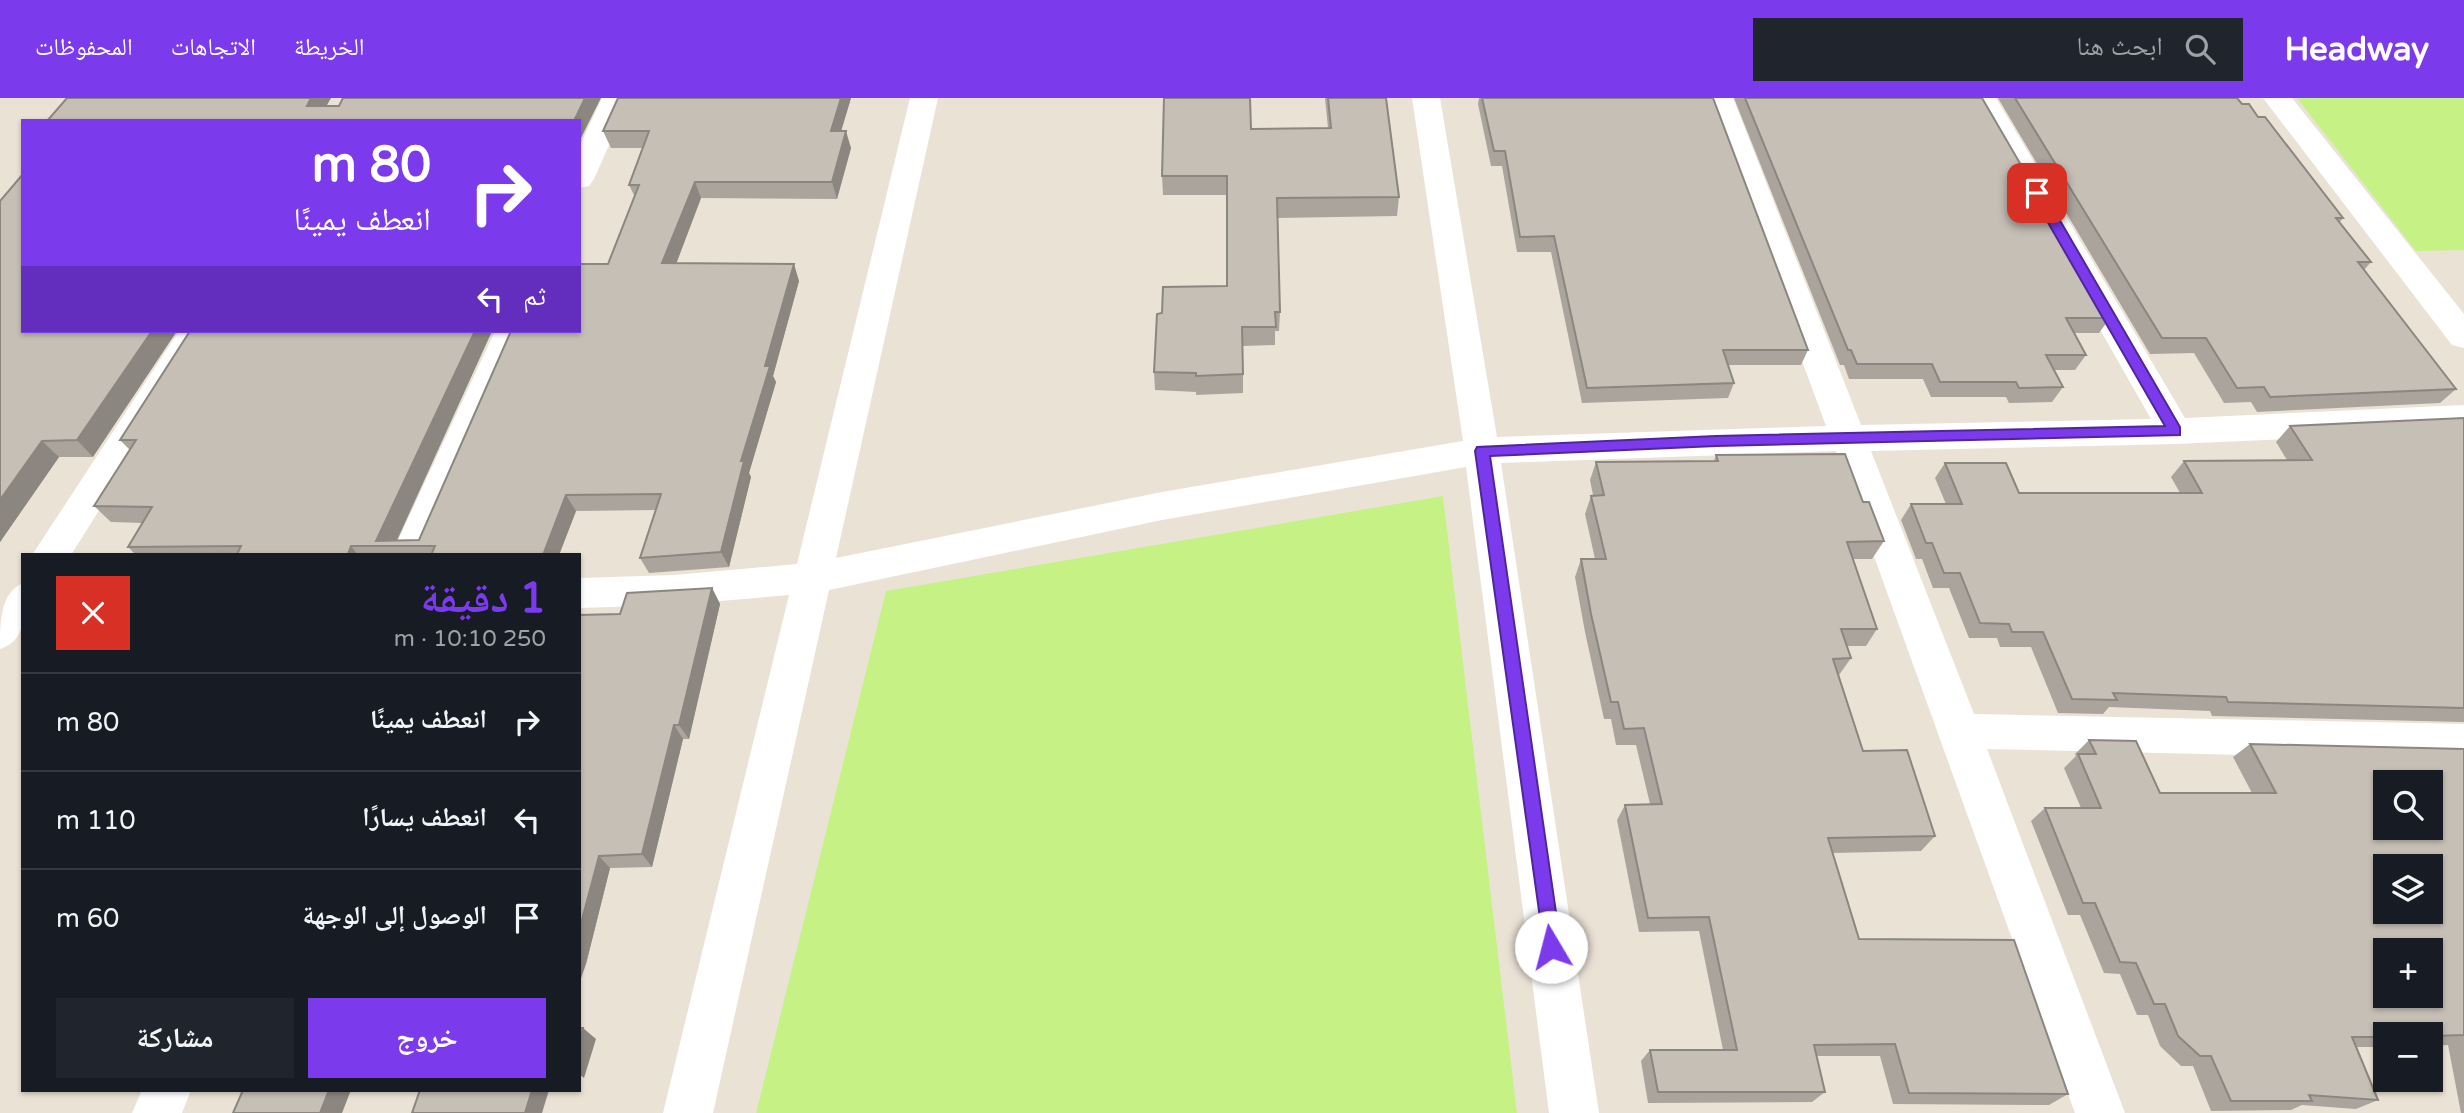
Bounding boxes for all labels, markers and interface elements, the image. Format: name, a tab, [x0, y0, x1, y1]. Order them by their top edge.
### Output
search box	[1753, 18, 2243, 81]
icon: search	[2181, 30, 2219, 68]
text: Headway	[2285, 30, 2429, 69]
text: ابحث هنا	[2077, 31, 2163, 62]
text: المحفوظات	[35, 33, 133, 62]
text: الاتجاهات	[171, 33, 256, 62]
text: الخريطة	[294, 33, 365, 62]
text: 80 m	[312, 136, 431, 195]
icon: right	[455, 147, 546, 238]
pin	[2007, 163, 2067, 223]
icon: arrive	[2018, 174, 2056, 212]
text: انعطف يمينًا	[294, 201, 431, 239]
icon: left	[471, 280, 509, 318]
text: ثم	[523, 281, 546, 312]
text: 1 دقيقة	[420, 573, 546, 624]
button: close	[56, 576, 130, 650]
text: 250 m · 10:10	[394, 625, 546, 653]
icon: right	[508, 703, 546, 741]
text: انعطف يمينًا	[370, 704, 487, 735]
text: 80 m	[56, 707, 119, 738]
map controls	[2373, 770, 2443, 1092]
button: search	[2373, 770, 2443, 840]
icon: left	[508, 801, 546, 839]
text: انعطف يسارًا	[362, 802, 487, 833]
text: 110 m	[56, 805, 136, 836]
button: layers	[2373, 854, 2443, 924]
icon: arrive	[508, 899, 546, 937]
text: الوصول إلى الوجهة	[303, 900, 487, 931]
text: 60 m	[56, 903, 119, 934]
position arrow	[1514, 910, 1588, 984]
button: +	[2373, 938, 2443, 1008]
button: مشاركة	[56, 998, 294, 1078]
button: خروج	[308, 998, 546, 1078]
button: −	[2373, 1022, 2443, 1092]

